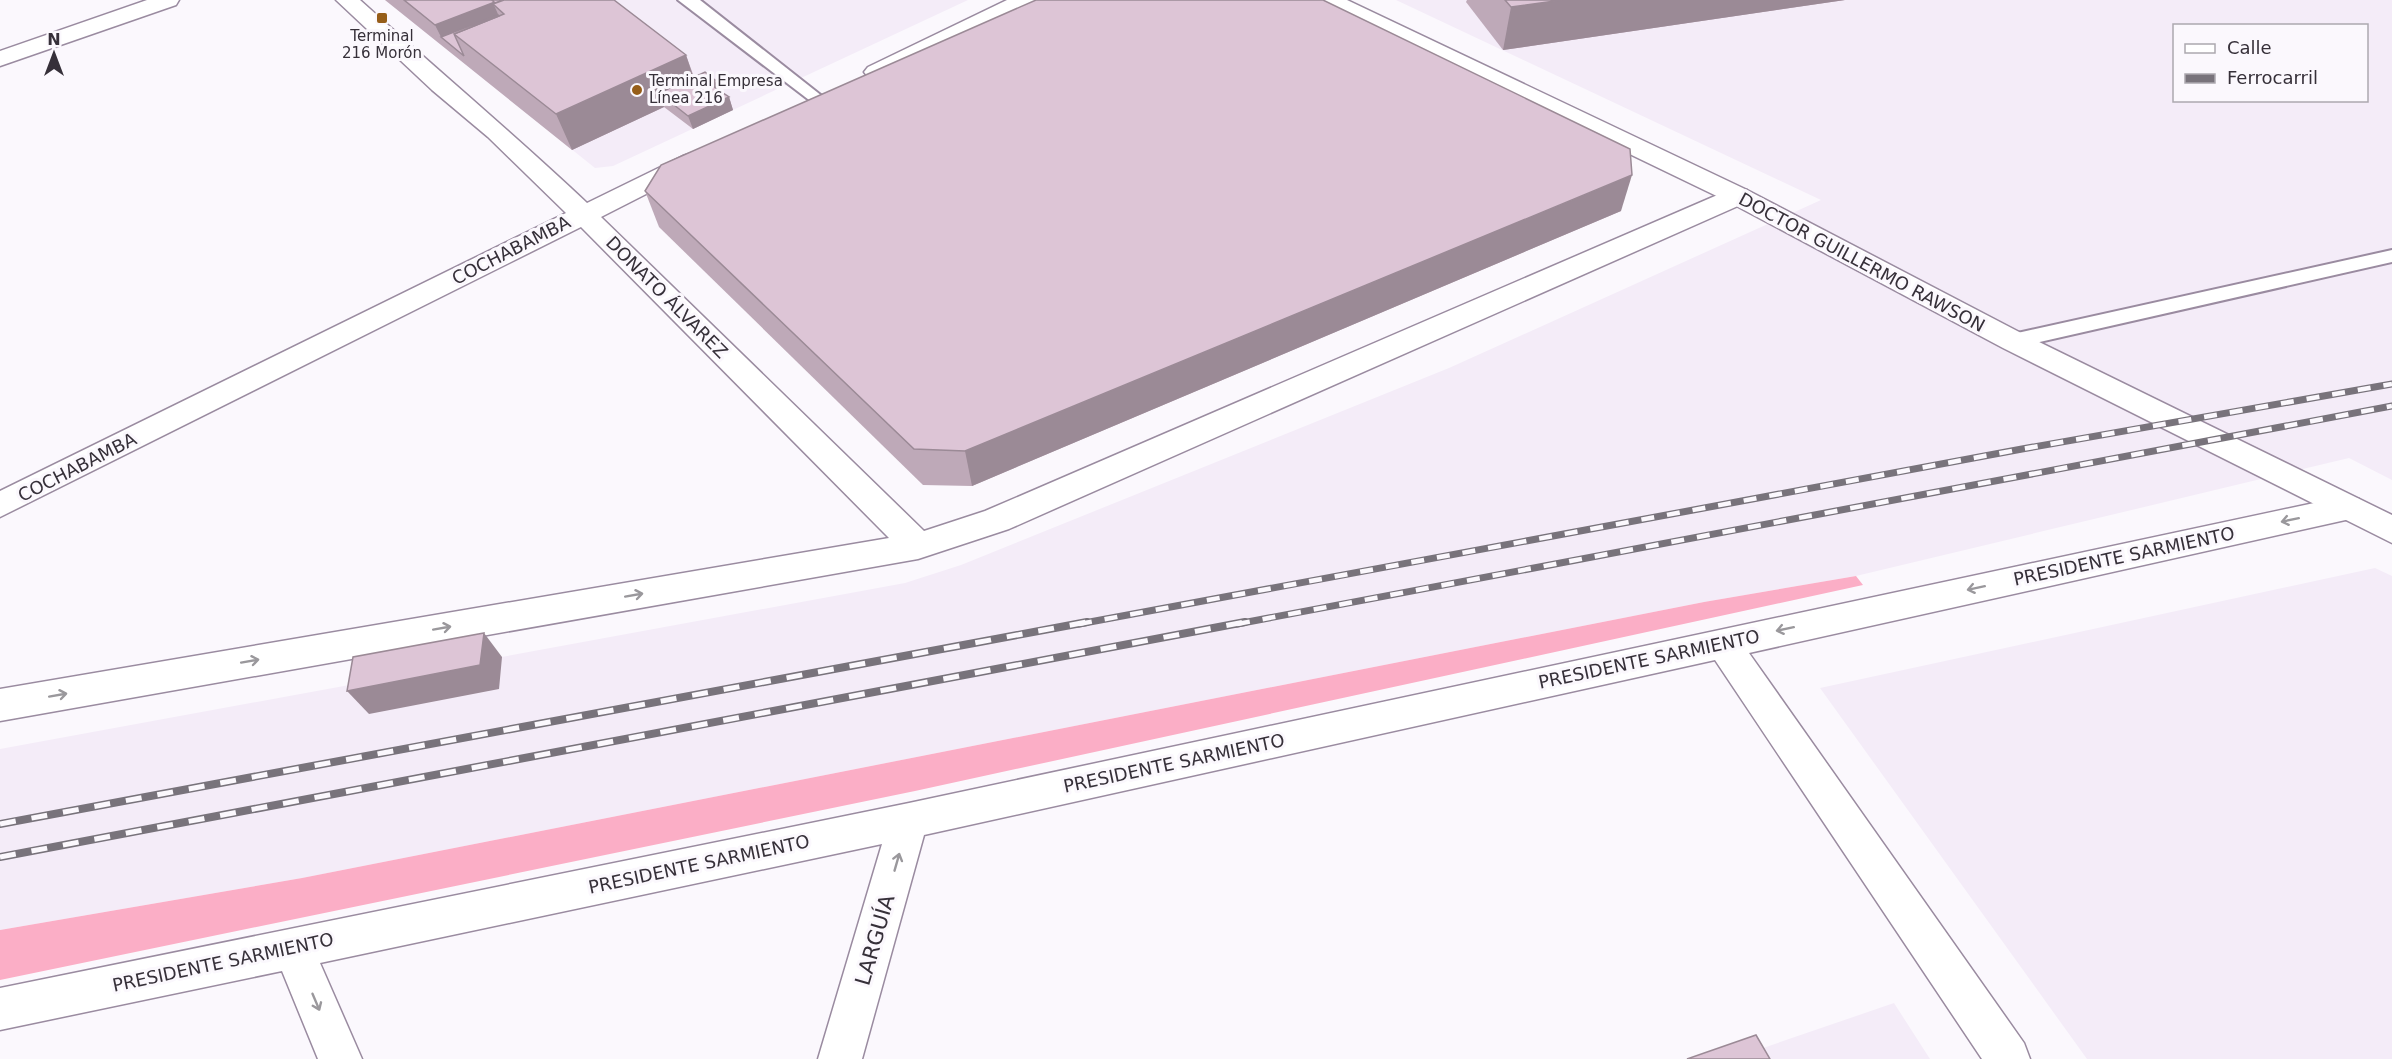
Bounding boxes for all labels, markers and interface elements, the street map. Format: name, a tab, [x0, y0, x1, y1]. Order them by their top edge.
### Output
marker: Terminal 216 Morón	[375, 11, 389, 25]
north arrow	[24, 24, 84, 84]
legend	[2173, 24, 2368, 102]
place label: Terminal 216 Morón	[342, 27, 422, 62]
text: N	[47, 30, 61, 49]
text: Calle	[2227, 37, 2272, 58]
text: Ferrocarril	[2227, 67, 2318, 88]
place label: Terminal Empresa Línea 216	[648, 72, 783, 107]
marker: Terminal Empresa Línea 216	[630, 83, 644, 97]
street label: DOCTOR GUILLERMO RAWSON	[1735, 188, 1989, 336]
street label: COCHABAMBA	[448, 211, 574, 289]
street label: DONATO ÁLVAREZ	[602, 232, 732, 362]
street label: COCHABAMBA	[14, 428, 140, 506]
one-way arrow	[2280, 515, 2299, 527]
street label: PRESIDENTE SARMIENTO	[2011, 522, 2237, 590]
one-way arrow	[1967, 583, 1986, 594]
one-way arrow	[624, 589, 643, 600]
one-way arrow	[432, 622, 451, 633]
one-way arrow	[1776, 624, 1796, 635]
street label: PRESIDENTE SARMIENTO	[1536, 625, 1762, 693]
one-way arrow	[239, 656, 259, 667]
one-way arrow	[47, 689, 67, 700]
street label: PRESIDENTE SARMIENTO	[1061, 729, 1287, 797]
street label: PRESIDENTE SARMIENTO	[586, 830, 812, 898]
one-way arrow	[892, 852, 903, 871]
street label: LARGUÍA	[850, 891, 900, 988]
street label: PRESIDENTE SARMIENTO	[110, 928, 336, 996]
one-way arrow	[311, 992, 322, 1010]

